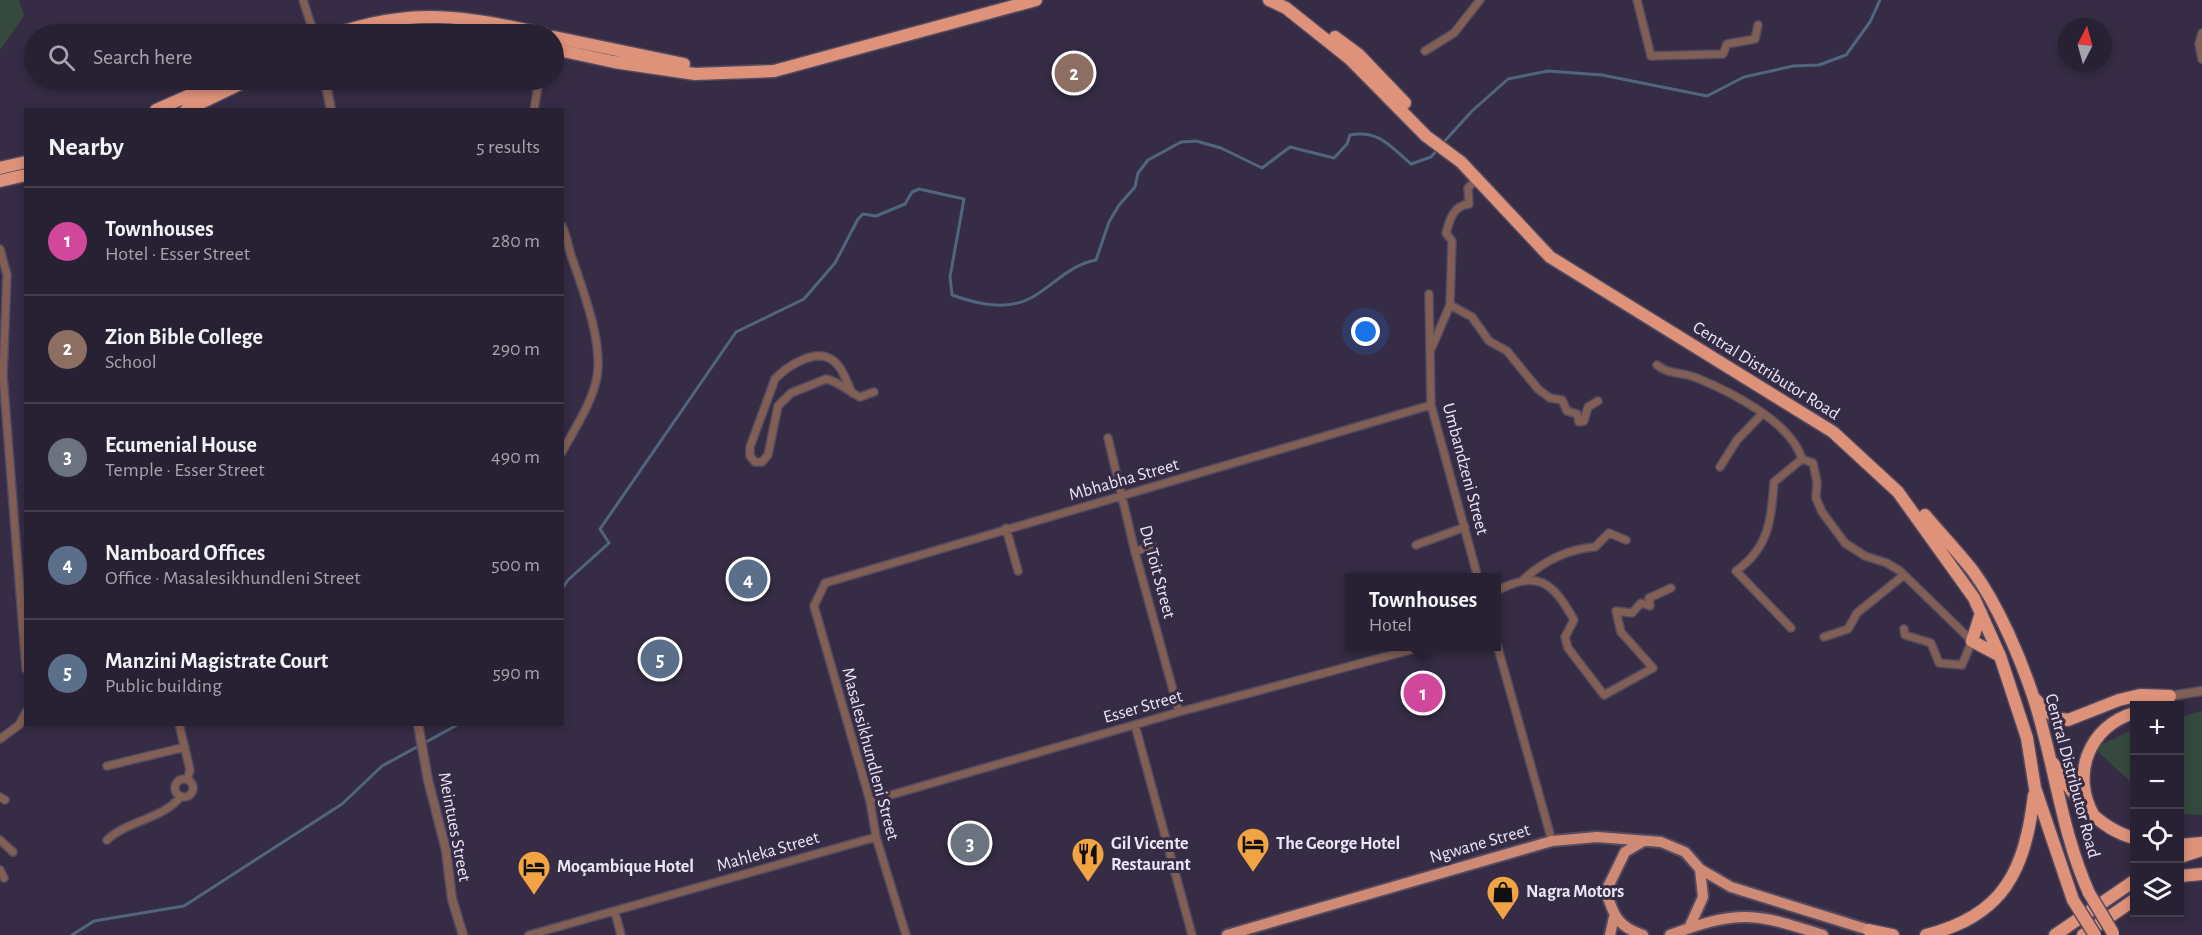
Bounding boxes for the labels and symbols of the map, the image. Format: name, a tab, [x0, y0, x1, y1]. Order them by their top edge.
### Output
north arrow	[2058, 18, 2112, 72]
pin: 2	[1054, 50, 1094, 96]
your location	[1351, 317, 1380, 346]
street label: Central Distributor Road	[1689, 318, 1843, 424]
street label: Umbandzeni Street	[1439, 401, 1491, 537]
street label: Mbhabha Street	[1067, 456, 1181, 504]
street label: Du Toit Street	[1136, 523, 1178, 621]
pin: 4	[728, 556, 768, 602]
pin: 5	[640, 636, 680, 682]
street label: Masalesikhundleni Street	[838, 666, 902, 843]
pin: 1	[1404, 670, 1442, 716]
street label: Esser Street	[1101, 687, 1185, 727]
street label: Central Distributor Road	[2041, 692, 2103, 860]
street label: Meintues Street	[435, 771, 473, 883]
pin: 3	[950, 820, 990, 866]
street label: Ngwane Street	[1428, 821, 1532, 867]
hotel icon: The George Hotel	[1235, 826, 1271, 873]
street label: Mahleka Street	[715, 829, 822, 875]
place label: Gil Vicente Restaurant	[1111, 835, 1191, 874]
place label: The George Hotel	[1276, 835, 1400, 853]
restaurant icon: Gil Vicente Restaurant	[1070, 836, 1106, 883]
hotel icon: Moçambique Hotel	[516, 849, 552, 896]
place label: Moçambique Hotel	[557, 858, 694, 876]
shop icon: Nagra Motors	[1485, 874, 1521, 921]
place label: Nagra Motors	[1526, 883, 1624, 901]

